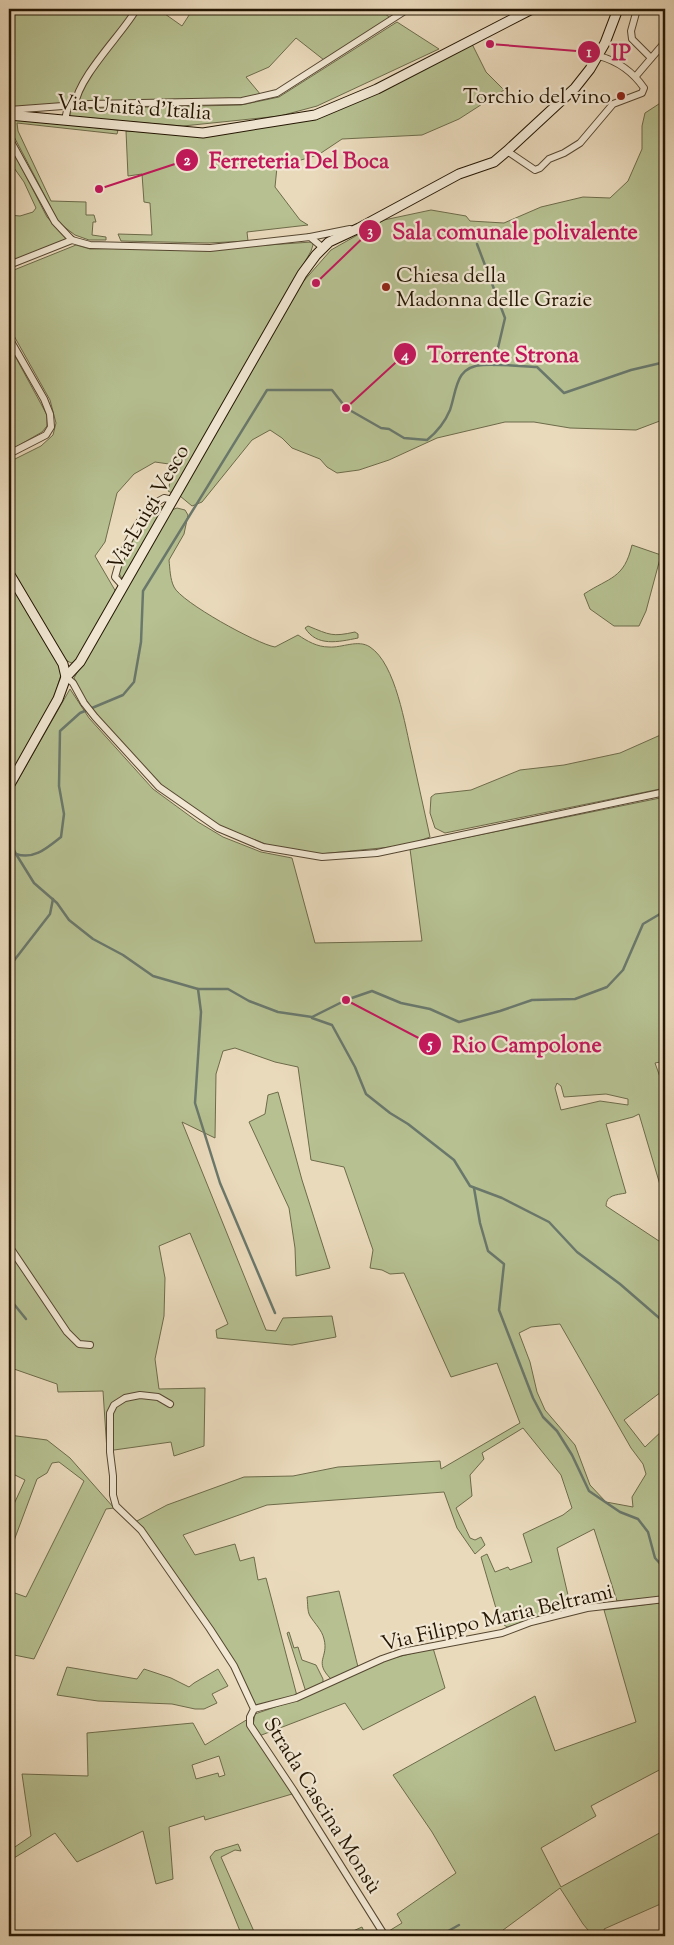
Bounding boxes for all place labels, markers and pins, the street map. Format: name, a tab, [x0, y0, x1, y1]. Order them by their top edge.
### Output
callout: IP	[577, 34, 641, 71]
place label: Torchio del vino	[463, 83, 611, 113]
marker: Torchio del vino	[615, 90, 627, 102]
callout: Ferreteria Del Boca	[174, 142, 399, 179]
callout: Sala comunale polivalente	[357, 213, 648, 250]
place label: Chiesa della Madonna delle Grazie	[396, 262, 592, 316]
marker: Chiesa della Madonna delle Grazie	[380, 281, 392, 293]
callout: Torrente Strona	[393, 336, 589, 373]
callout: Rio Campolone	[417, 1026, 611, 1063]

